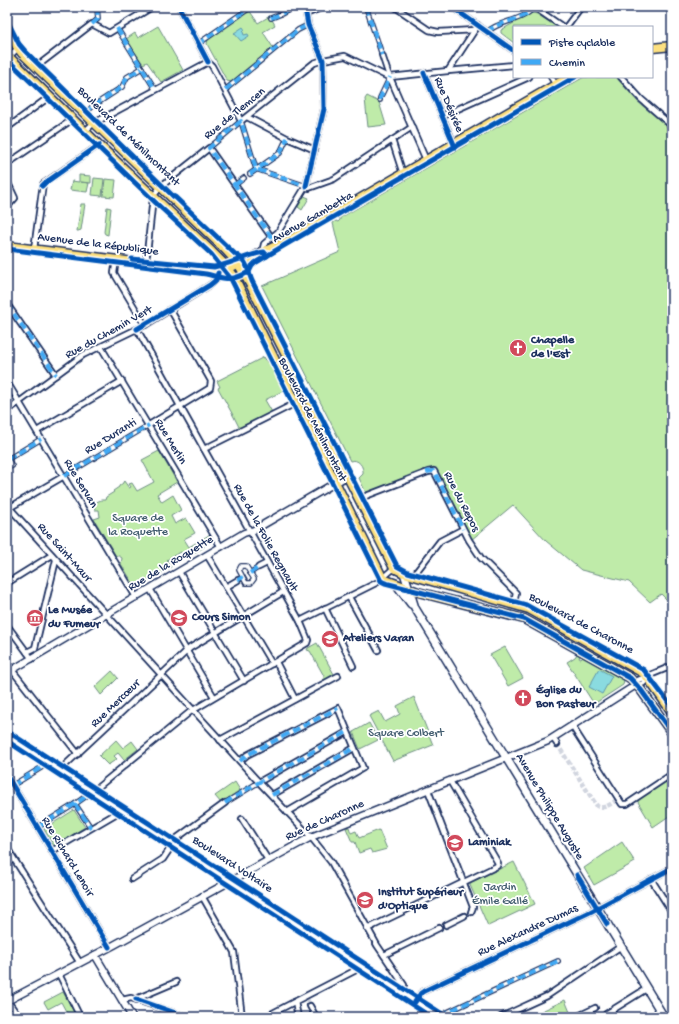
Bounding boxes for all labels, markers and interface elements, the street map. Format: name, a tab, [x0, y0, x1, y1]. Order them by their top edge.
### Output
legend	[513, 26, 653, 78]
text: Piste cyclable	[548, 37, 616, 51]
text: Chemin	[549, 57, 585, 71]
street label: Rue Désirée	[430, 75, 466, 135]
street label: Boulevard de Ménilmontant	[73, 84, 183, 190]
street label: Rue de Tlemcen	[201, 85, 269, 143]
street label: Avenue Gambetta	[270, 189, 356, 247]
street label: Avenue de la République	[37, 231, 160, 259]
street label: Rue du Chemin Vert	[63, 303, 156, 363]
place label: Chapelle de l'Est	[530, 334, 575, 362]
church icon: Chapelle de l'Est	[508, 338, 528, 358]
street label: Boulevard de Ménilmontant	[274, 355, 350, 485]
street label: Rue Duranti	[82, 416, 140, 458]
street label: Rue Merlin	[151, 417, 189, 468]
street label: Rue Servan	[60, 457, 100, 511]
street label: Rue du Repos	[440, 470, 482, 535]
street label: Rue de la Folie Regnault	[230, 482, 301, 595]
park label: Square de la Roquette	[108, 512, 169, 540]
street label: Rue Saint-Maur	[34, 520, 95, 587]
street label: Rue de la Roquette	[126, 533, 217, 595]
street label: Boulevard de Charonne	[525, 590, 636, 658]
place label: Le Musée du Fumeur	[48, 604, 102, 632]
museum icon: Le Musée du Fumeur	[25, 608, 45, 628]
school or university icon: Cours Simon	[169, 608, 189, 628]
place label: Cours Simon	[191, 611, 251, 625]
school or university icon: Ateliers Varan	[320, 629, 340, 649]
place label: Ateliers Varan	[342, 632, 414, 646]
street label: Rue Mercœur	[88, 676, 145, 731]
place label: Église du Bon Pasteur	[535, 684, 597, 712]
church icon: Église du Bon Pasteur	[513, 688, 533, 708]
park label: Square Colbert	[368, 727, 445, 741]
street label: Avenue Philippe Auguste	[512, 751, 587, 863]
street label: Rue de Charonne	[283, 797, 367, 845]
street label: Rue Richard Lenoir	[38, 815, 97, 901]
street label: Boulevard Voltaire	[188, 833, 276, 897]
school or university icon: Laminiak	[445, 833, 465, 853]
place label: Laminiak	[468, 836, 512, 850]
park label: Jardin Émile Gallé	[472, 881, 529, 909]
place label: Institut Supérieur d'Optique	[378, 886, 465, 914]
school or university icon: Institut Supérieur d'Optique	[355, 890, 375, 910]
street label: Rue Alexandre Dumas	[476, 901, 581, 960]

